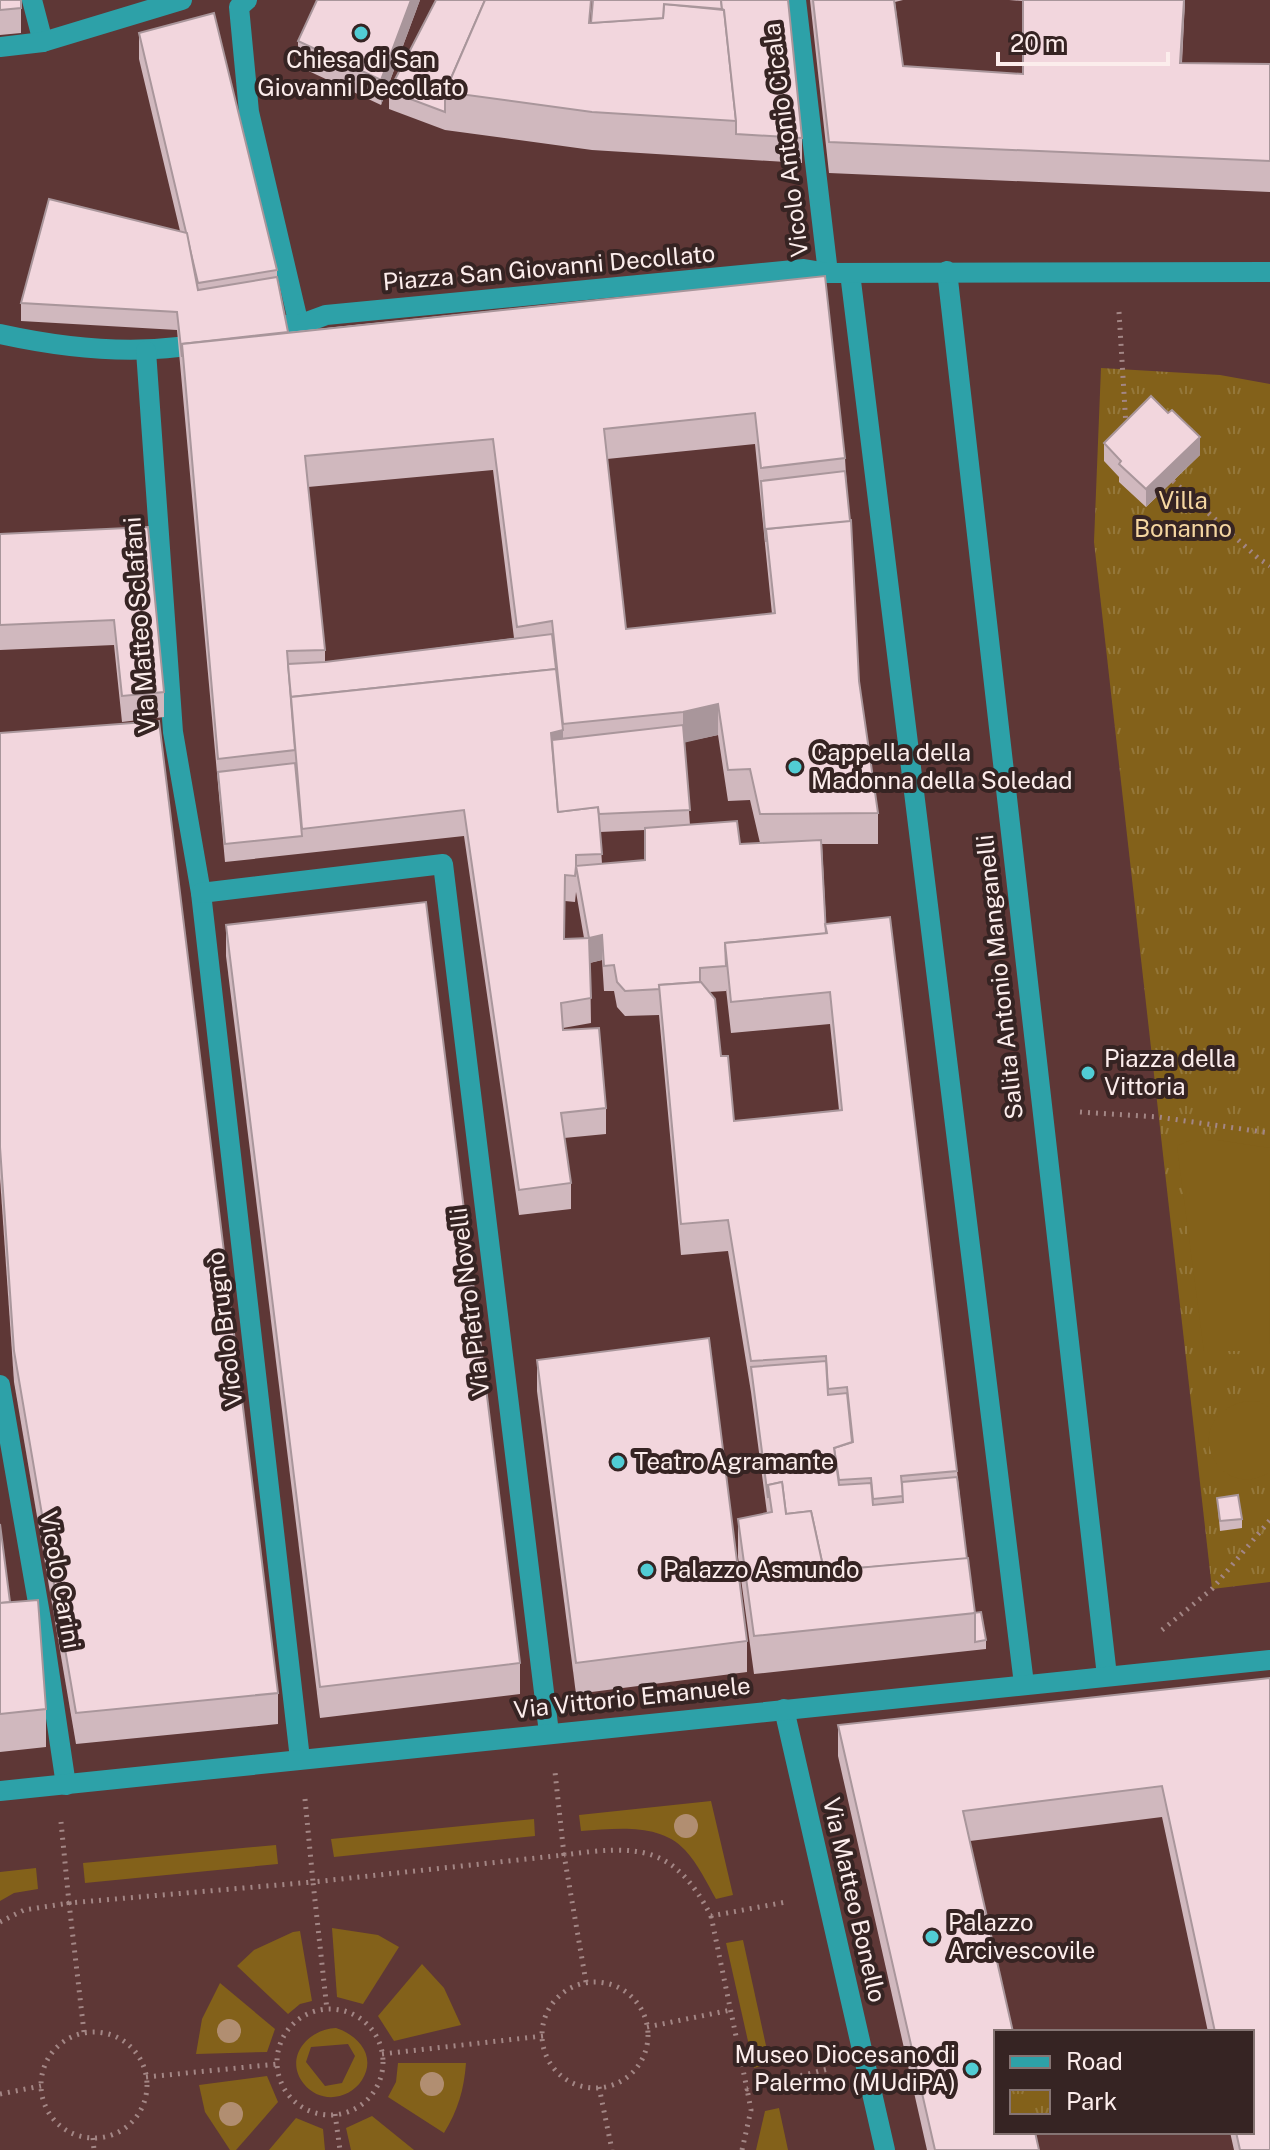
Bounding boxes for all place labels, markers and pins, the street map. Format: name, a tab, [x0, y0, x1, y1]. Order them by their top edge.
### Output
marker: Chiesa di San Giovanni Decollato	[352, 24, 370, 42]
place label: Chiesa di San Giovanni Decollato	[257, 45, 465, 101]
place label: Cappella della Madonna della Soledad	[811, 738, 1073, 794]
marker: Cappella della Madonna della Soledad	[786, 758, 804, 776]
place label: Piazza della Vittoria	[1104, 1044, 1236, 1100]
marker: Piazza della Vittoria	[1079, 1064, 1097, 1082]
place label: Teatro Agramante	[634, 1447, 834, 1475]
marker: Teatro Agramante	[609, 1453, 627, 1471]
place label: Palazzo Asmundo	[663, 1555, 860, 1583]
marker: Palazzo Asmundo	[638, 1561, 656, 1579]
place label: Palazzo Arcivescovile	[948, 1908, 1095, 1964]
marker: Palazzo Arcivescovile	[923, 1928, 941, 1946]
place label: Museo Diocesano di Palermo (MUdiPA)	[735, 2040, 956, 2096]
marker: Museo Diocesano di Palermo (MUdiPA)	[963, 2060, 981, 2078]

